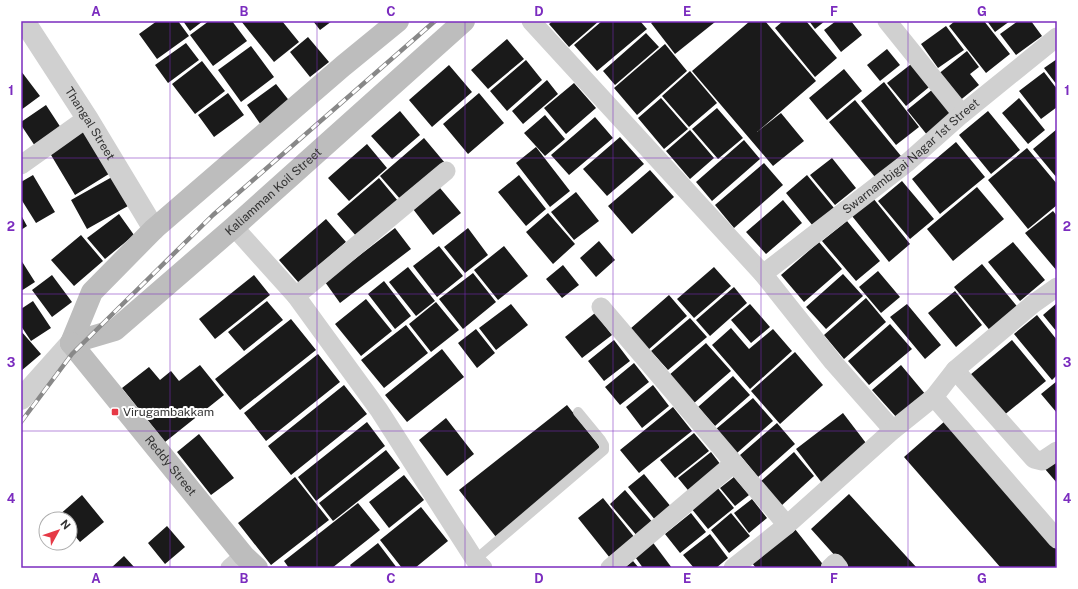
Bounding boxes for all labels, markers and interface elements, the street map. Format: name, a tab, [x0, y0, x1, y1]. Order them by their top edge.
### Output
text: A	[91, 4, 101, 19]
text: B	[240, 4, 249, 19]
text: C	[386, 4, 396, 19]
text: D	[534, 4, 544, 19]
text: E	[683, 4, 691, 19]
text: F	[830, 4, 838, 19]
text: G	[977, 4, 987, 19]
text: 1	[8, 83, 14, 98]
text: 1	[1064, 83, 1070, 98]
street label: Thangal Street	[62, 85, 118, 163]
street label: Swarnambigai Nagar 1st Street	[840, 96, 982, 217]
street label: Kaliamman Koil Street	[222, 145, 325, 239]
text: 2	[7, 219, 15, 234]
text: 2	[1063, 219, 1071, 234]
text: 3	[7, 355, 16, 370]
text: 3	[1063, 355, 1072, 370]
place label: Virugambakkam	[123, 405, 214, 419]
marker: Virugambakkam	[110, 407, 120, 417]
street label: Reddy Street	[142, 433, 199, 499]
text: 4	[7, 491, 16, 506]
text: 4	[1063, 491, 1072, 506]
north arrow	[38, 511, 78, 551]
text: N	[58, 517, 73, 532]
text: A	[91, 571, 101, 586]
text: B	[240, 571, 249, 586]
text: C	[386, 571, 396, 586]
text: D	[534, 571, 544, 586]
text: E	[683, 571, 691, 586]
text: F	[830, 571, 838, 586]
text: G	[977, 571, 987, 586]

